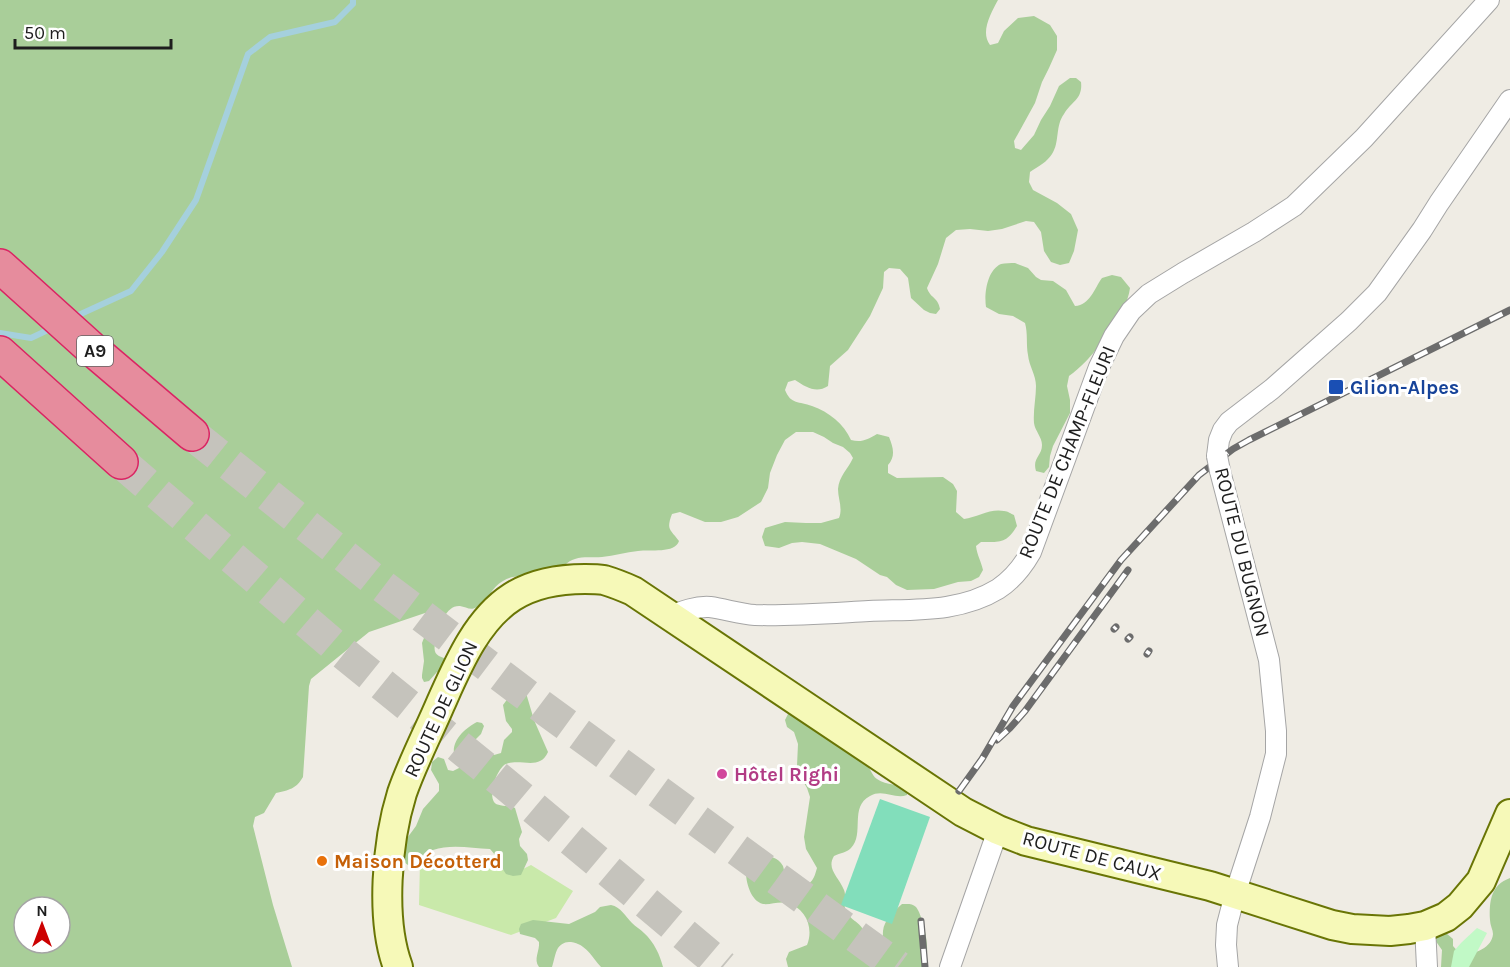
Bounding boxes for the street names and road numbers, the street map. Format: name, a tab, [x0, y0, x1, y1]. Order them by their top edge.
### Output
road number: A9	[77, 336, 113, 366]
street label: ROUTE DE CHAMP-FLEURI	[1014, 342, 1120, 562]
street label: ROUTE DU BUGNON	[1210, 465, 1274, 639]
street label: ROUTE DE GLION	[399, 637, 483, 781]
street label: ROUTE DE CAUX	[1020, 826, 1164, 886]

